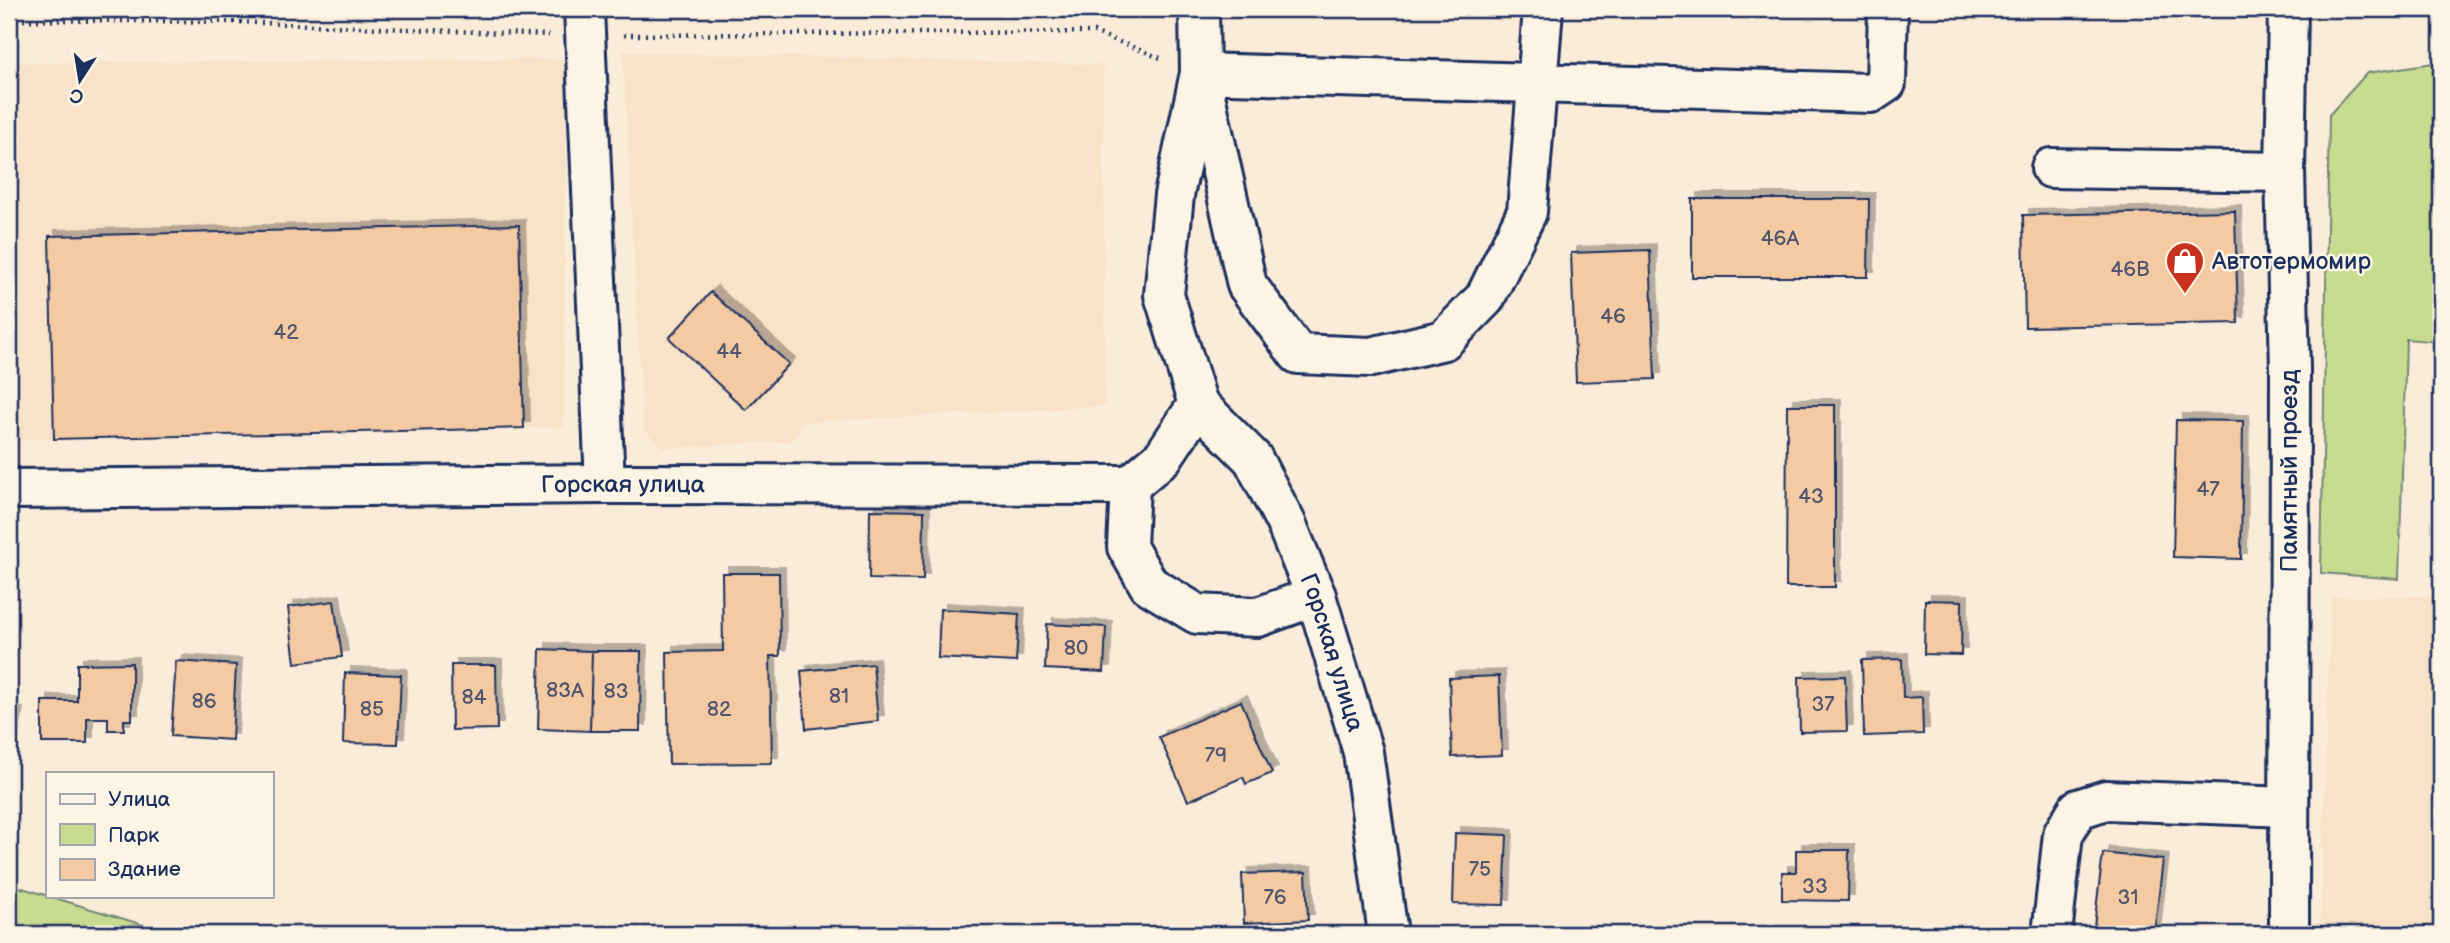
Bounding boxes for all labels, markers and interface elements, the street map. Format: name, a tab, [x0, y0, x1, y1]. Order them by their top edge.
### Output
north arrow	[46, 46, 116, 116]
text: С	[68, 83, 86, 108]
house number: 46А	[1761, 226, 1799, 251]
shop icon: Автотермомир	[2164, 240, 2206, 295]
place label: Автотермомир	[2211, 247, 2371, 276]
house number: 46В	[2111, 257, 2149, 282]
house number: 46	[1600, 304, 1626, 329]
house number: 42	[273, 320, 299, 345]
house number: 44	[716, 339, 742, 364]
street label: Памятный проезд	[2275, 369, 2304, 572]
street label: Горская улица	[541, 469, 705, 499]
house number: 47	[2196, 477, 2220, 502]
house number: 43	[1798, 484, 1824, 509]
street label: Горская улица	[1294, 569, 1371, 735]
house number: 80	[1064, 636, 1088, 661]
house number: 83А	[546, 678, 584, 703]
house number: 83	[603, 679, 629, 704]
house number: 81	[829, 684, 849, 709]
house number: 84	[461, 685, 487, 710]
house number: 86	[191, 689, 217, 714]
house number: 37	[1811, 692, 1835, 717]
house number: 85	[360, 697, 384, 722]
house number: 82	[707, 697, 732, 722]
house number: 79	[1205, 743, 1227, 768]
legend	[46, 772, 273, 898]
text: Улица	[108, 787, 171, 812]
text: Парк	[108, 823, 159, 848]
text: Здание	[108, 857, 181, 882]
house number: 75	[1469, 857, 1491, 882]
house number: 33	[1802, 874, 1828, 899]
house number: 76	[1263, 885, 1287, 910]
house number: 31	[2117, 885, 2139, 910]

